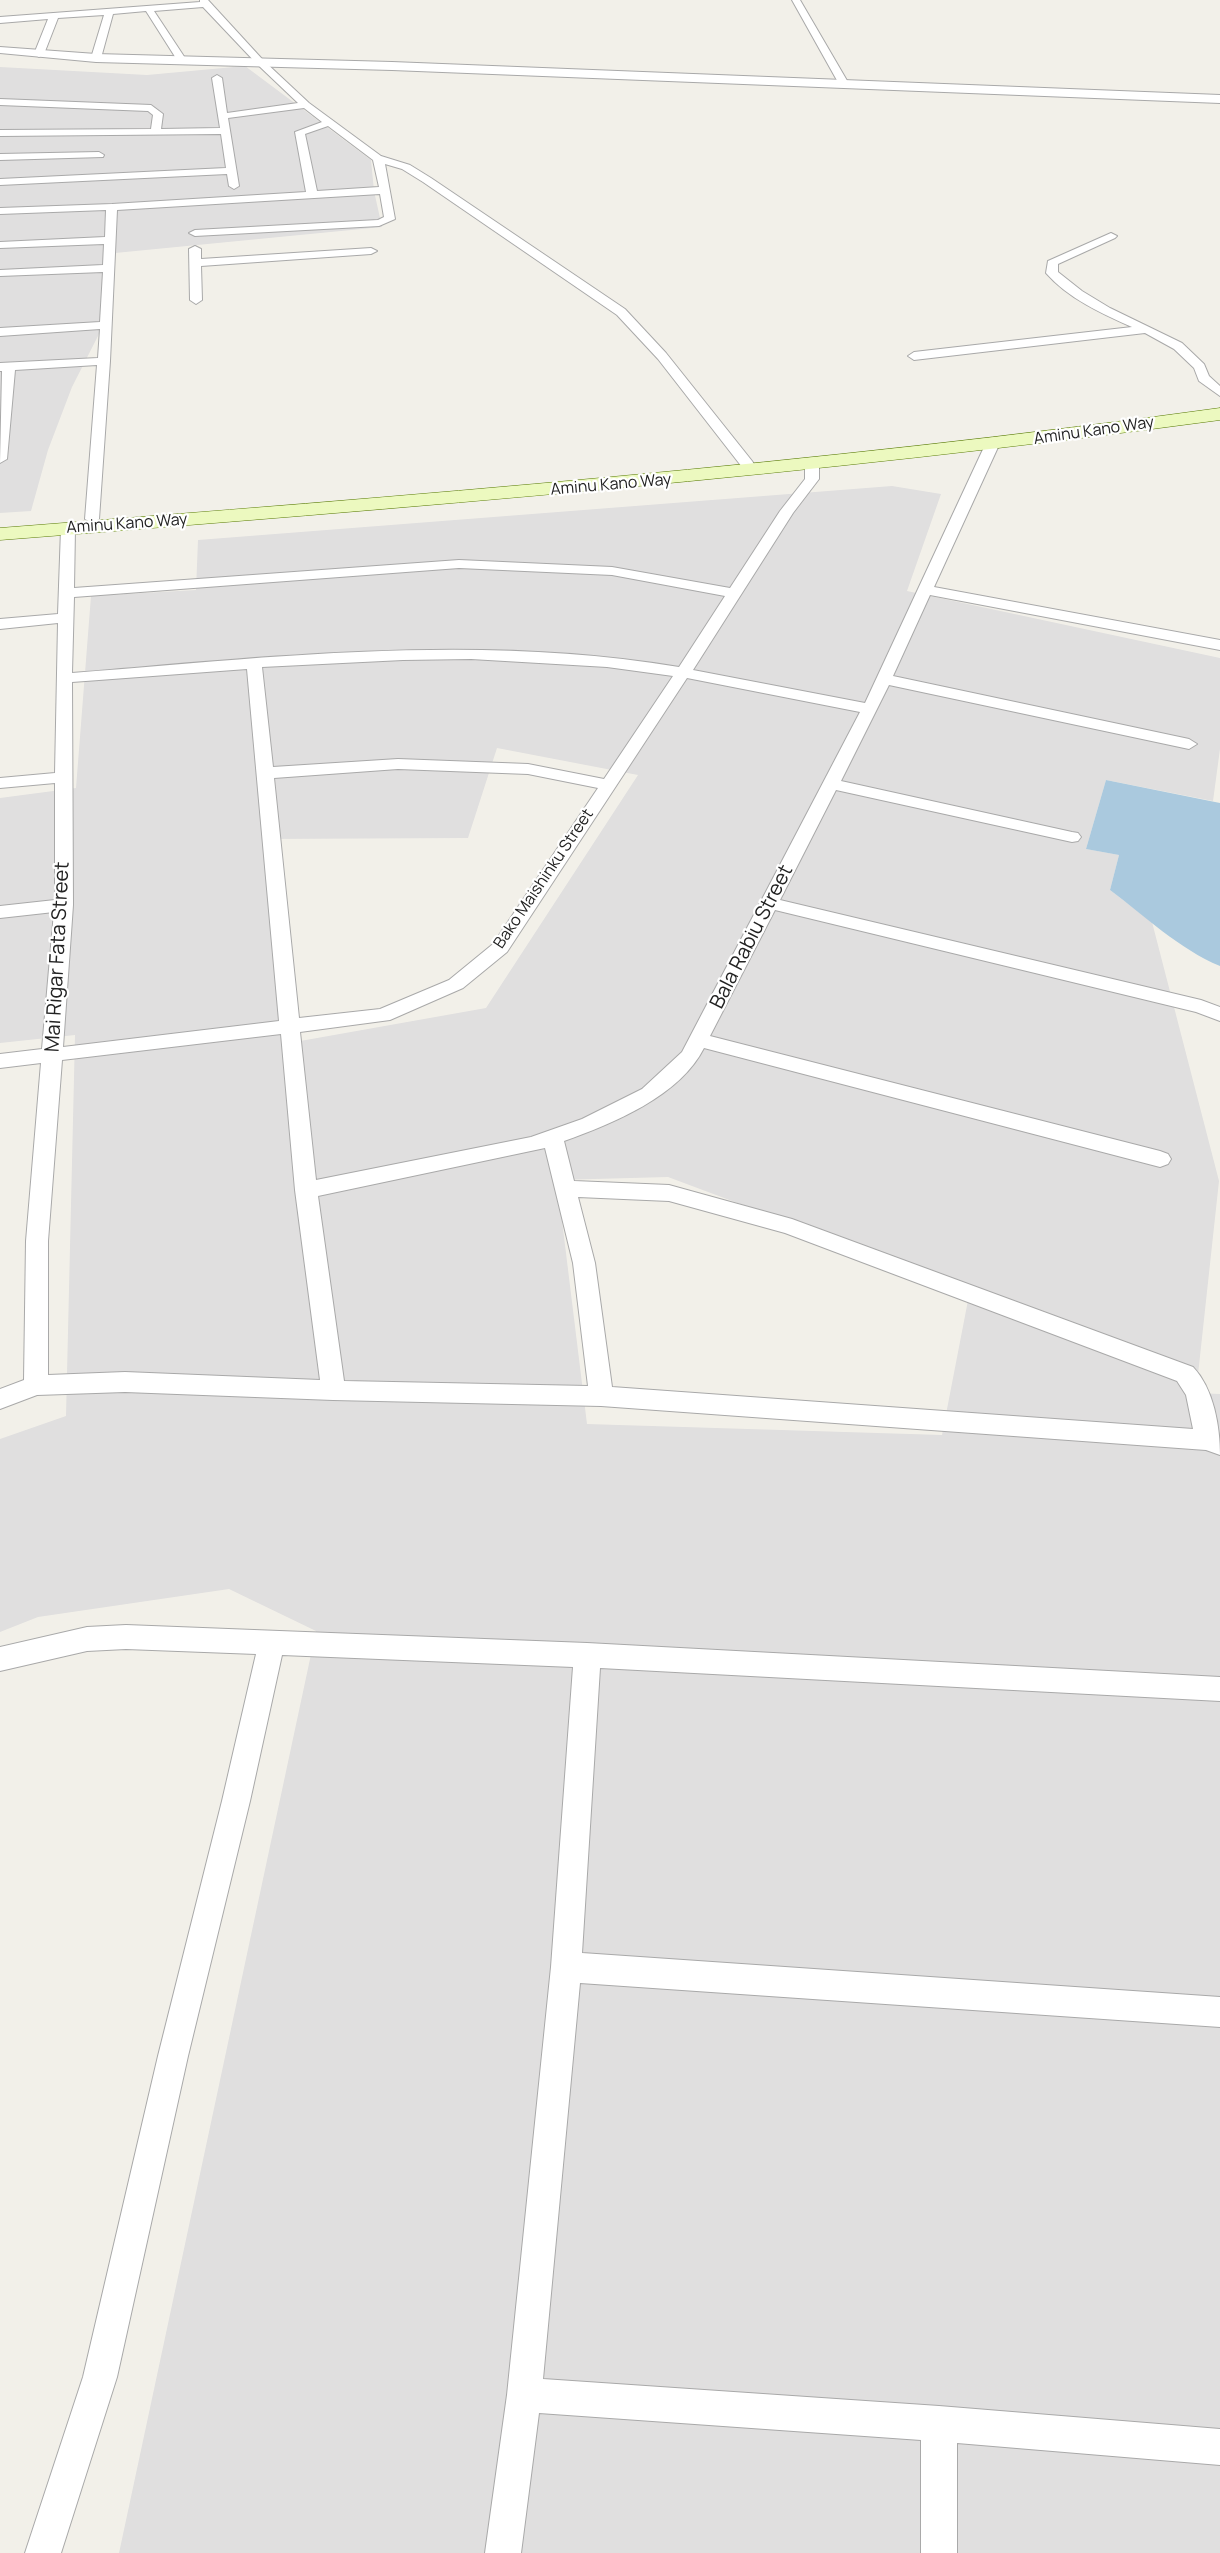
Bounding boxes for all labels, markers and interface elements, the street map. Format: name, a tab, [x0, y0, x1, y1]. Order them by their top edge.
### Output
street label: Aminu Kano Way	[1033, 413, 1155, 449]
street label: Aminu Kano Way	[550, 470, 672, 500]
street label: Aminu Kano Way	[66, 510, 188, 538]
street label: Bako Maishinku Street	[490, 806, 598, 952]
street label: Mai Rigar Fata Street	[41, 861, 75, 1053]
street label: Bala Rabiu Street	[705, 861, 799, 1013]

